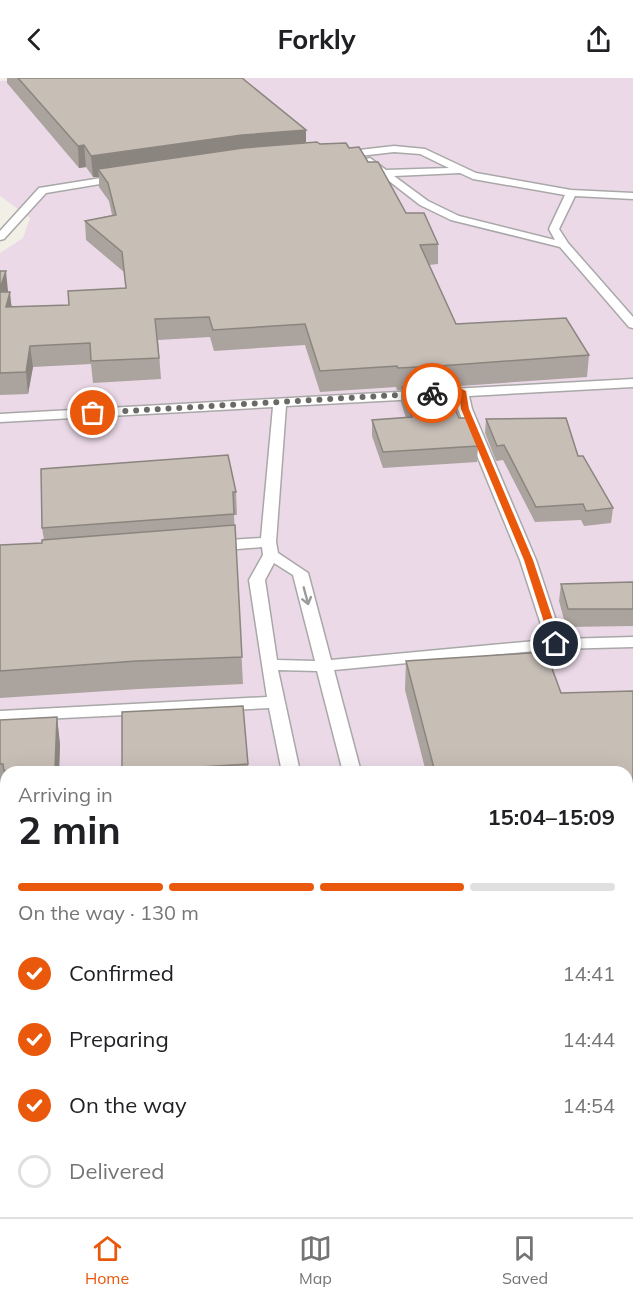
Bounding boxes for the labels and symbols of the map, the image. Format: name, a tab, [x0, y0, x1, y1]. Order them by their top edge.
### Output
courier	[402, 363, 462, 423]
pin	[67, 387, 118, 438]
one-way arrow	[301, 587, 313, 606]
pin	[530, 618, 581, 669]

